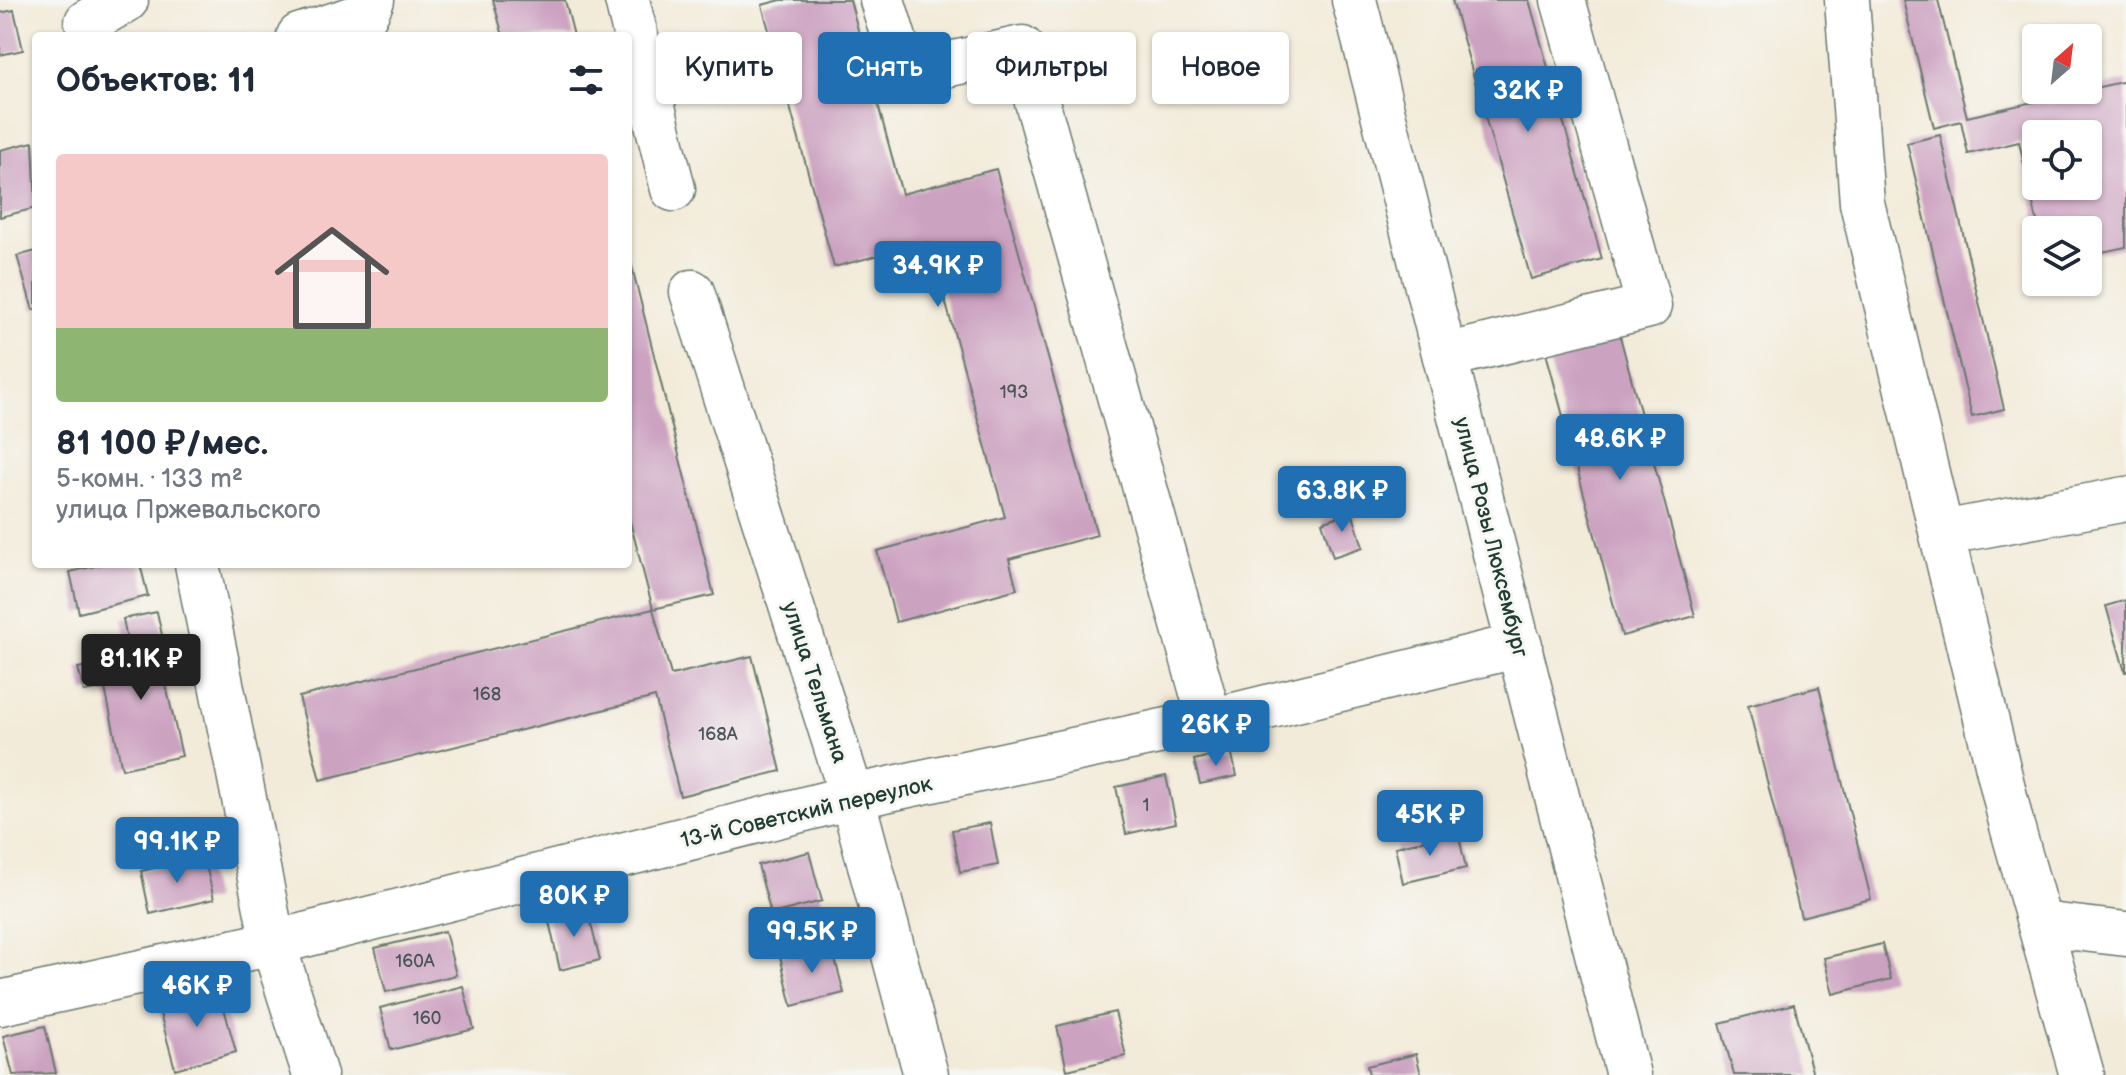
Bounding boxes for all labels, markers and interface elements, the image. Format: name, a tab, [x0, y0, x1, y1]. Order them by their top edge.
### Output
north arrow	[2022, 24, 2102, 104]
map controls	[2022, 24, 2102, 296]
chip: Купить	[656, 32, 802, 104]
chip: Снять	[818, 32, 951, 104]
chip: Фильтры	[967, 32, 1136, 104]
chip: Новое	[1152, 32, 1289, 104]
icon: filters	[564, 58, 608, 102]
text: Объектов: 11	[56, 60, 256, 101]
pin: 32K ₽	[1472, 66, 1584, 134]
text: 32K ₽	[1493, 76, 1563, 107]
button: locate	[2022, 120, 2102, 200]
icon: home	[260, 206, 404, 350]
button: layers	[2022, 216, 2102, 296]
pin: 34.9K ₽	[864, 241, 1012, 309]
text: 34.9K ₽	[892, 251, 984, 282]
house number: 193	[1000, 382, 1028, 403]
street label: улица Розы Люксембург	[1448, 414, 1534, 661]
pin: 48.6K ₽	[1546, 414, 1694, 482]
text: 81 100 ₽/мес.	[56, 423, 268, 464]
text: 48.6K ₽	[1574, 424, 1666, 455]
text: 5-комн. · 133 m²	[56, 464, 243, 495]
pin: 63.8K ₽	[1268, 466, 1416, 534]
text: 63.8K ₽	[1296, 476, 1388, 507]
text: улица Пржевальского	[56, 495, 321, 526]
street label: улица Тельмана	[776, 598, 853, 767]
pin: 81.1K ₽	[67, 634, 215, 702]
text: 81.1K ₽	[99, 644, 183, 675]
house number: 168	[473, 684, 501, 705]
pin: 26K ₽	[1160, 700, 1272, 768]
text: 26K ₽	[1180, 710, 1252, 741]
house number: 168А	[698, 724, 738, 745]
street label: 13-й Советский переулок	[678, 770, 935, 855]
pin: 45K ₽	[1374, 790, 1486, 858]
house number: 1	[1143, 795, 1149, 816]
text: 45K ₽	[1395, 800, 1465, 831]
pin: 99.1K ₽	[103, 817, 251, 885]
text: 99.1K ₽	[134, 827, 220, 858]
pin: 80K ₽	[518, 871, 630, 939]
text: 80K ₽	[538, 881, 610, 912]
pin: 99.5K ₽	[738, 907, 886, 975]
text: 99.5K ₽	[766, 917, 858, 948]
house number: 160А	[395, 951, 435, 972]
pin: 46K ₽	[141, 961, 253, 1029]
text: 46K ₽	[162, 971, 232, 1002]
house number: 160	[413, 1008, 441, 1029]

